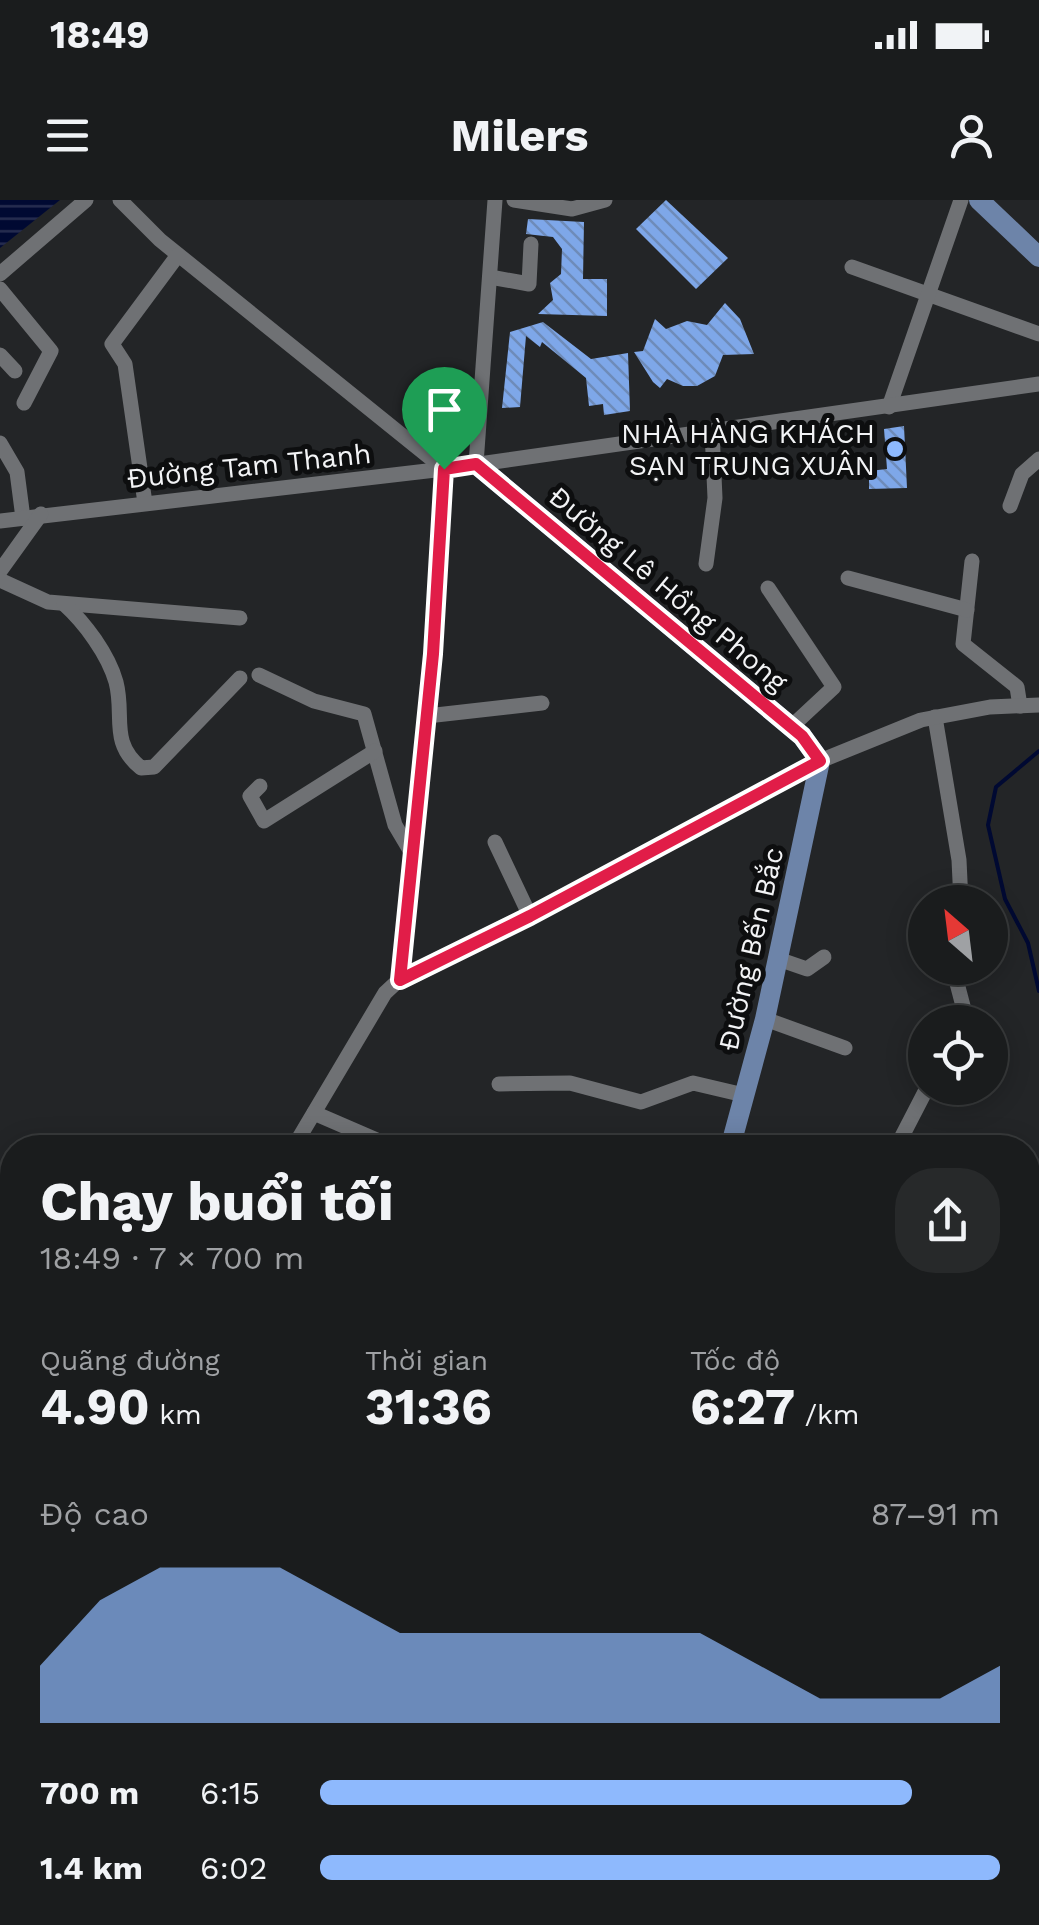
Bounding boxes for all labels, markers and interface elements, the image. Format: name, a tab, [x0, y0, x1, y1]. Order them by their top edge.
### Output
text: 18:49	[50, 13, 150, 57]
icon: menu	[40, 108, 95, 163]
icon: person	[944, 108, 999, 163]
text: Milers	[451, 109, 588, 162]
pin	[402, 367, 487, 470]
icon: arrive	[417, 382, 472, 437]
place label: NHÀ HÀNG KHÁCH SẠN TRUNG XUÂN	[621, 417, 875, 482]
street label: Đường Tam Thanh	[125, 437, 373, 495]
marker: NHÀ HÀNG KHÁCH SẠN TRUNG XUÂN	[884, 438, 906, 460]
street label: Đường Lê Hồng Phong	[542, 480, 794, 698]
street label: Đường Bến Bắc	[712, 844, 790, 1054]
north arrow	[908, 885, 1008, 985]
map controls	[908, 885, 1008, 1105]
button: locate	[908, 1005, 1008, 1105]
button: share	[895, 1168, 1000, 1273]
text: Chạy buổi tối	[40, 1169, 394, 1233]
text: 18:49 · 7 × 700 m	[40, 1239, 304, 1277]
text: Quãng đường	[40, 1344, 220, 1377]
text: Thời gian	[365, 1344, 488, 1377]
text: Tốc độ	[690, 1344, 780, 1377]
text: 4.90	[40, 1377, 150, 1436]
text: 31:36	[365, 1377, 492, 1436]
text: 6:27	[690, 1377, 795, 1436]
text: km	[150, 1398, 202, 1431]
text: /km	[795, 1398, 860, 1431]
text: Độ cao	[40, 1495, 149, 1533]
text: 87–91 m	[871, 1495, 1000, 1533]
text: 700 m	[40, 1774, 139, 1812]
text: 6:15	[200, 1774, 260, 1812]
text: 1.4 km	[40, 1849, 143, 1887]
text: 6:02	[200, 1849, 268, 1887]

